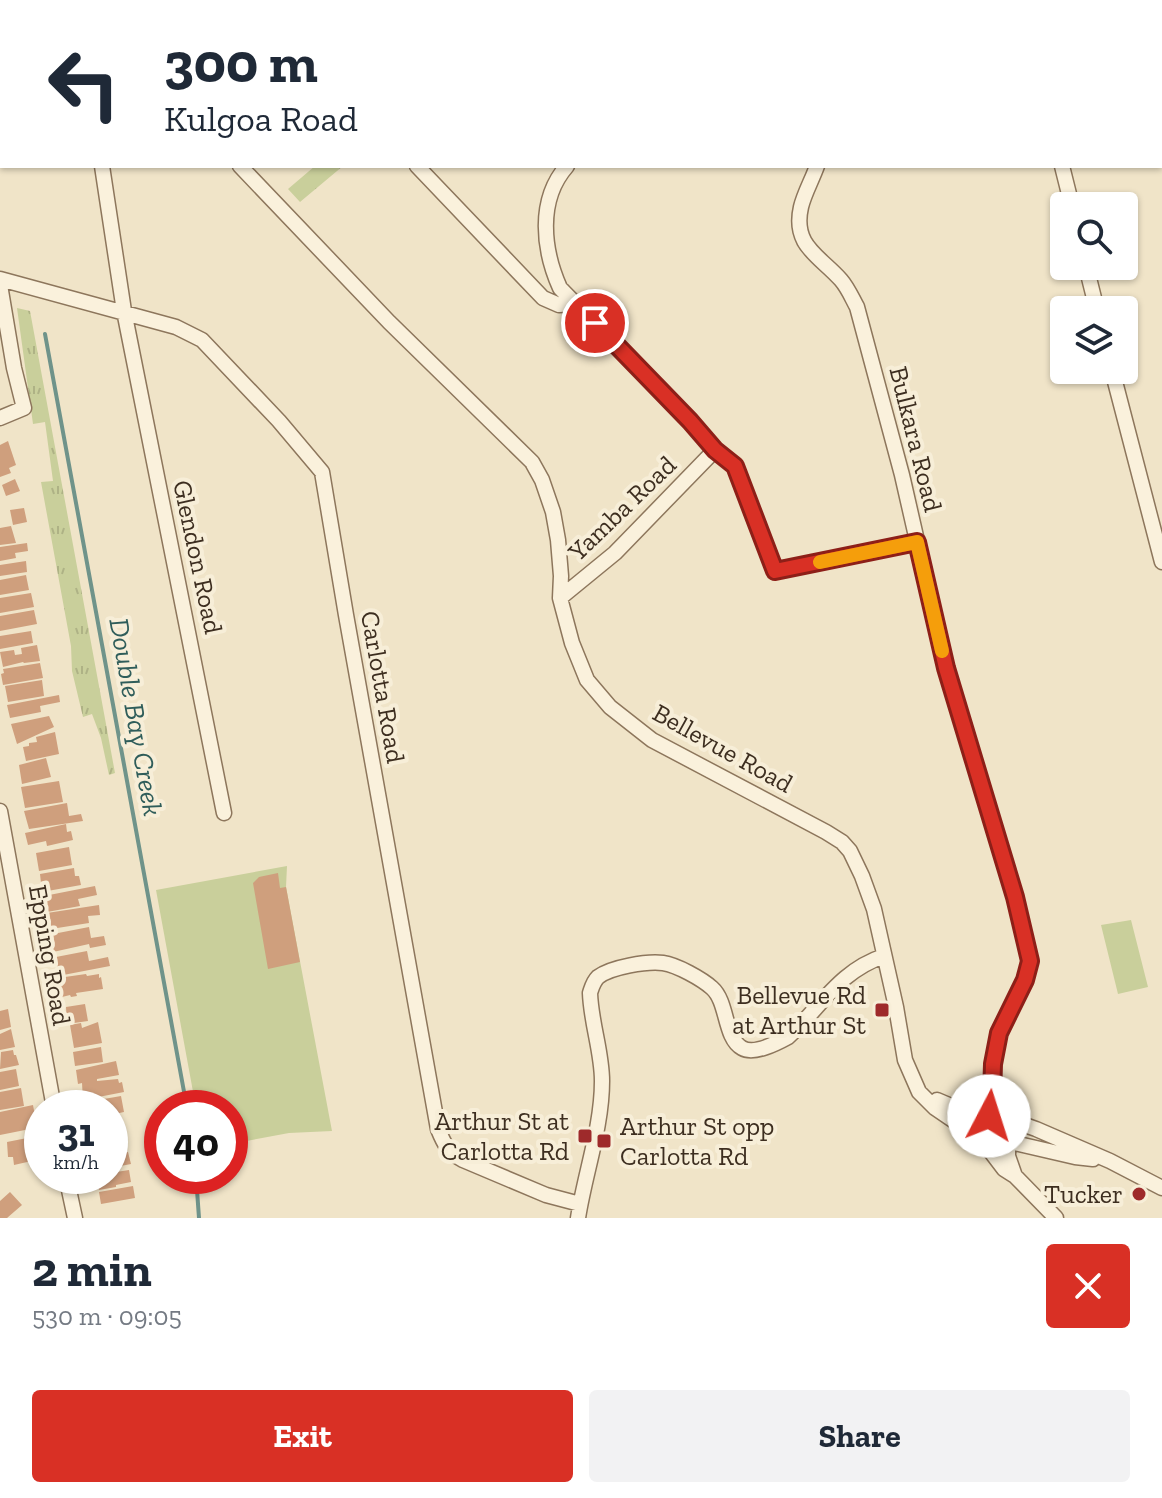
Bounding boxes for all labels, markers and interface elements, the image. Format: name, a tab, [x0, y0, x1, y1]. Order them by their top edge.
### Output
text: 300 m	[164, 29, 318, 96]
icon: left	[32, 32, 136, 136]
text: Kulgoa Road	[164, 97, 358, 140]
map controls	[1050, 192, 1138, 384]
button: search	[1050, 192, 1138, 280]
pin	[561, 289, 629, 357]
button: layers	[1050, 296, 1138, 384]
icon: arrive	[573, 301, 617, 345]
street label: Bulkara Road	[883, 363, 949, 515]
street label: Yamba Road	[561, 449, 683, 568]
street label: Glendon Road	[166, 477, 230, 637]
street label: Carlotta Road	[354, 608, 412, 766]
water label: Double Bay Creek	[102, 615, 170, 819]
street label: Bellevue Road	[647, 696, 799, 800]
street label: Epping Road	[22, 882, 78, 1028]
place label: Bellevue Rd at Arthur St	[732, 979, 866, 1041]
marker: Bellevue Rd at Arthur St	[873, 1001, 891, 1019]
position arrow	[947, 1074, 1031, 1158]
speed limit sign: 40	[144, 1090, 248, 1194]
place label: Arthur St at Carlotta Rd	[434, 1105, 569, 1167]
text: 31	[57, 1108, 95, 1156]
place label: Arthur St opp Carlotta Rd	[620, 1110, 774, 1172]
marker: Arthur St at Carlotta Rd	[576, 1127, 594, 1145]
marker: Arthur St opp Carlotta Rd	[595, 1132, 613, 1150]
text: km/h	[53, 1150, 99, 1174]
place label: Tucker	[1044, 1178, 1123, 1210]
marker: Tucker	[1130, 1185, 1148, 1203]
text: 2 min	[32, 1241, 152, 1298]
button: close	[1046, 1244, 1130, 1328]
text: 530 m · 09:05	[32, 1300, 182, 1332]
button: Exit	[32, 1390, 573, 1482]
button: Share	[589, 1390, 1130, 1482]

